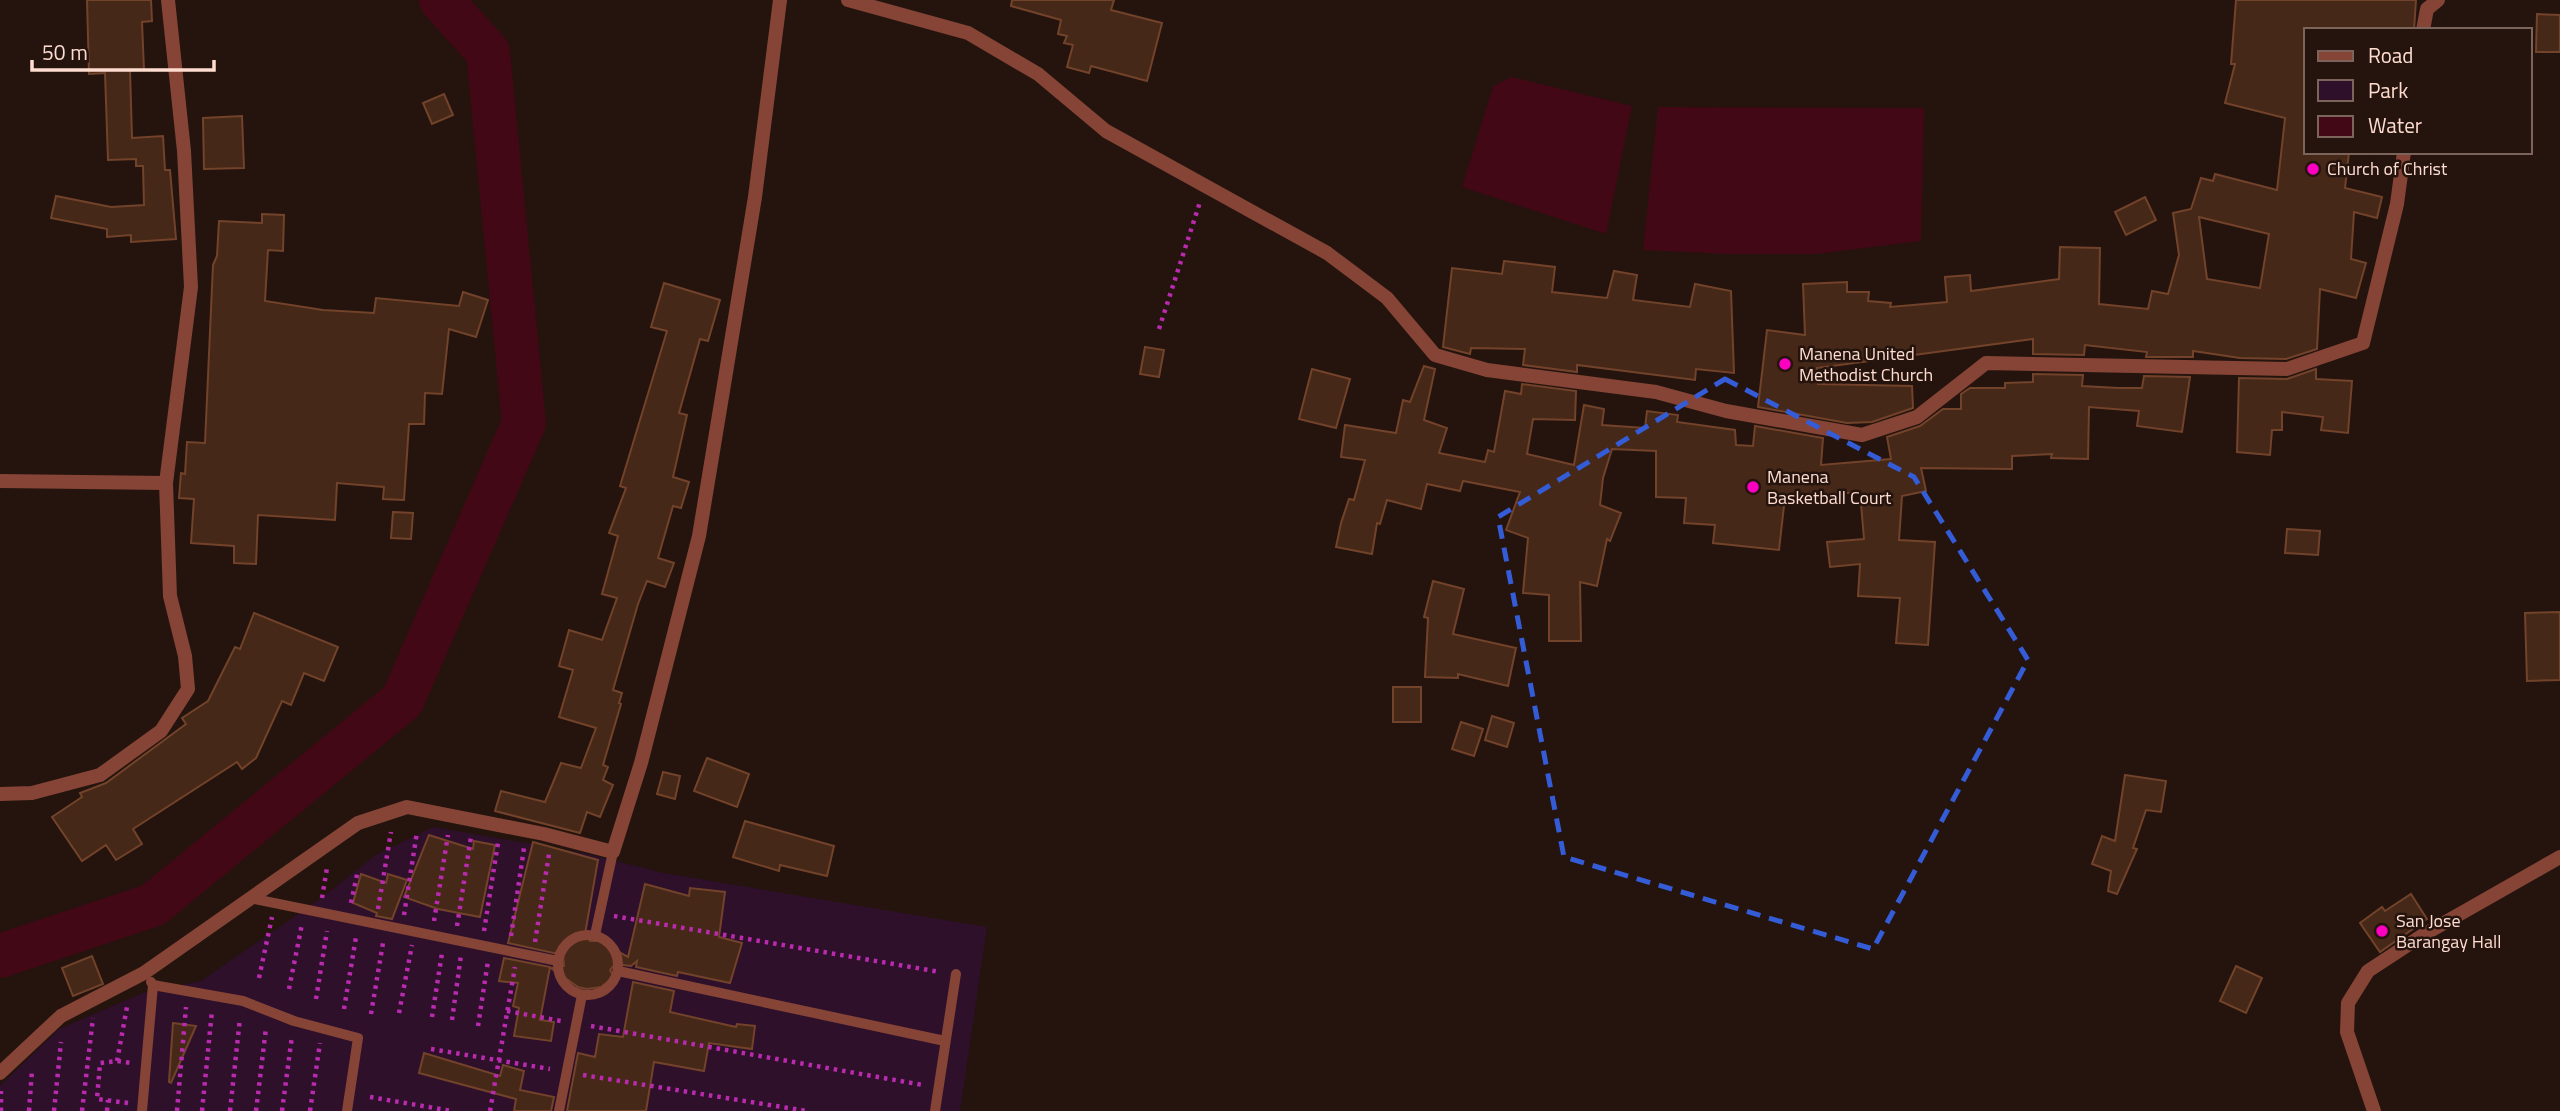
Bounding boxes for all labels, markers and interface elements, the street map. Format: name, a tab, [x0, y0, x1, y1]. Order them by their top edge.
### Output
scale bar	[32, 28, 214, 72]
legend	[2304, 28, 2532, 154]
text: 50 m	[42, 36, 88, 68]
text: Road	[2368, 39, 2413, 71]
text: Park	[2368, 74, 2408, 106]
text: Water	[2368, 109, 2422, 141]
place label: Church of Christ	[2327, 155, 2448, 182]
marker: Church of Christ	[2305, 161, 2321, 177]
place label: Manena United Methodist Church	[1799, 340, 1933, 388]
marker: Manena United Methodist Church	[1777, 356, 1793, 372]
place label: Manena Basketball Court	[1767, 463, 1892, 511]
marker: Manena Basketball Court	[1745, 479, 1761, 495]
place label: San Jose Barangay Hall	[2396, 907, 2501, 955]
marker: San Jose Barangay Hall	[2374, 923, 2390, 939]

